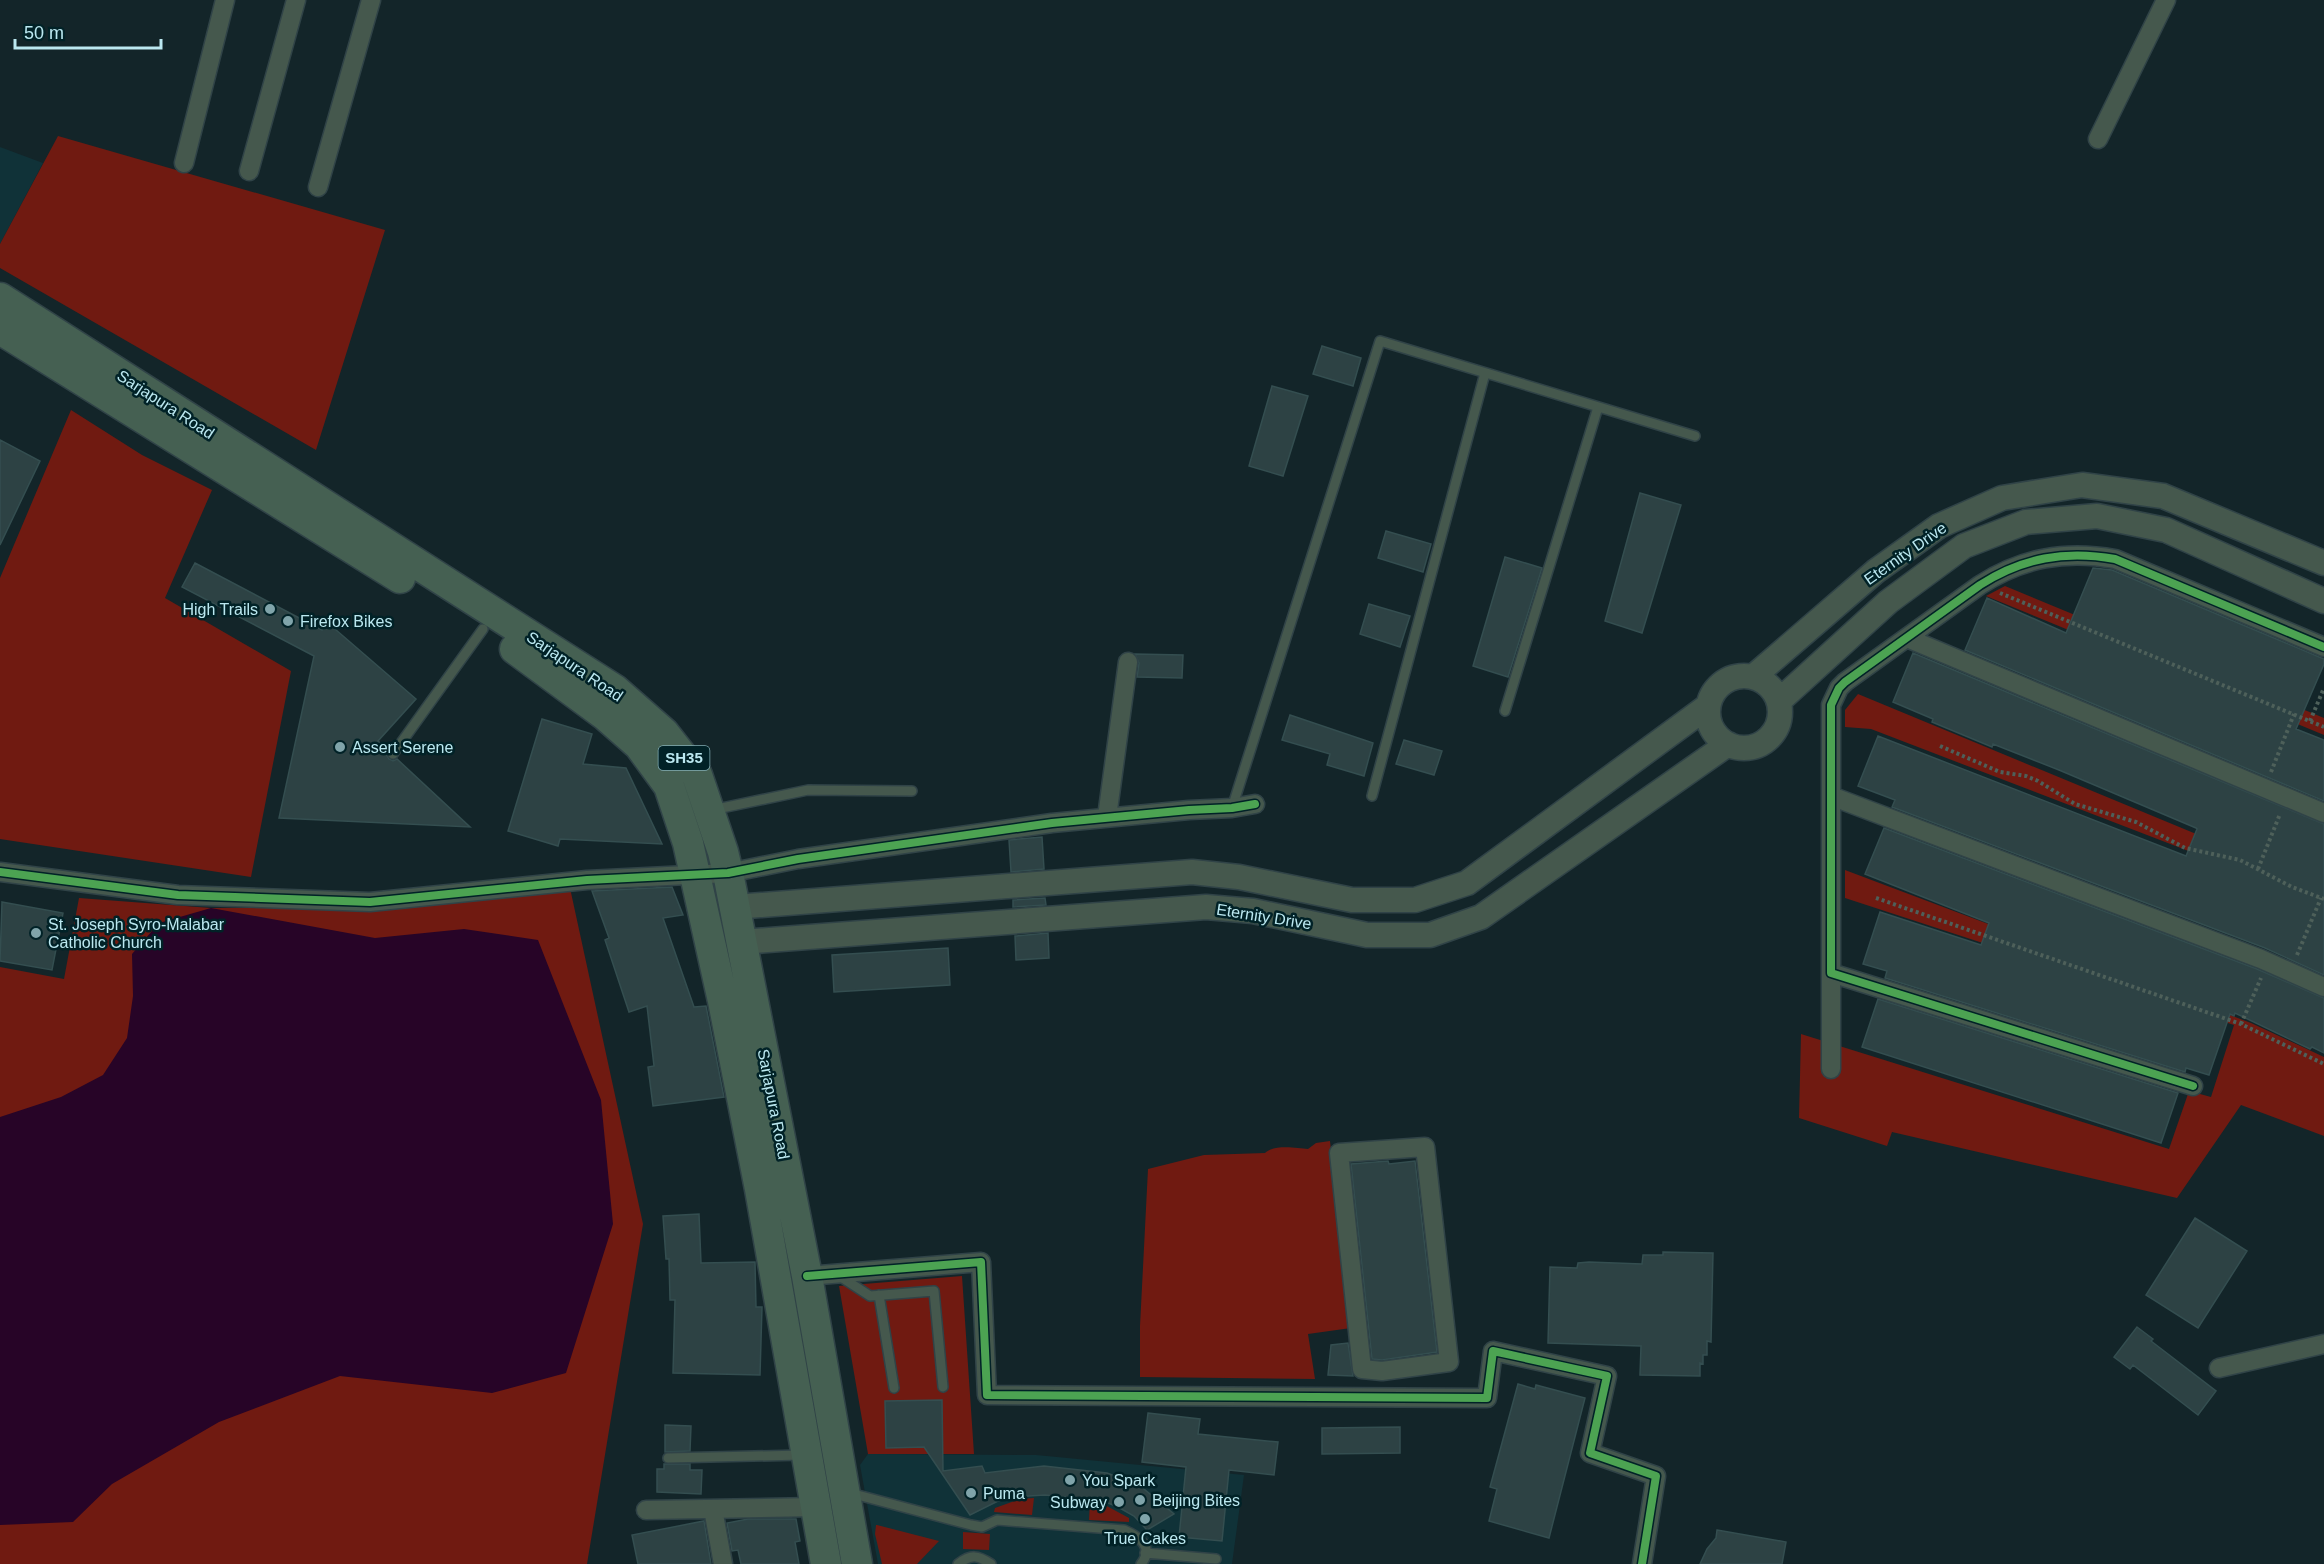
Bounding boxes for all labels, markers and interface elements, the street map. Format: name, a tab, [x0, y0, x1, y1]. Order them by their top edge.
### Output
scale bar	[15, 12, 160, 50]
text: 50 m	[24, 23, 64, 43]
street label: Sarjapura Road	[114, 367, 217, 442]
street label: Eternity Drive	[1861, 519, 1950, 588]
place label: High Trails	[182, 601, 258, 618]
marker: High Trails	[263, 602, 277, 616]
place label: Firefox Bikes	[300, 613, 392, 630]
marker: Firefox Bikes	[281, 614, 295, 628]
street label: Sarjapura Road	[524, 628, 626, 705]
place label: Assert Serene	[352, 739, 453, 756]
marker: Assert Serene	[333, 740, 347, 754]
road number: SH35	[658, 746, 710, 770]
street label: Eternity Drive	[1215, 901, 1313, 932]
place label: St. Joseph Syro-Malabar Catholic Church	[48, 916, 225, 951]
marker: St. Joseph Syro-Malabar Catholic Church	[29, 926, 43, 940]
street label: Sarjapura Road	[754, 1047, 793, 1161]
place label: You Spark	[1082, 1472, 1156, 1489]
marker: You Spark	[1063, 1473, 1077, 1487]
place label: Puma	[983, 1485, 1025, 1502]
marker: Puma	[964, 1486, 978, 1500]
place label: Beijing Bites	[1152, 1492, 1240, 1509]
marker: Beijing Bites	[1133, 1493, 1147, 1507]
place label: Subway	[1050, 1494, 1107, 1511]
marker: Subway	[1112, 1495, 1126, 1509]
marker: True Cakes	[1138, 1512, 1152, 1526]
place label: True Cakes	[1104, 1530, 1186, 1547]

